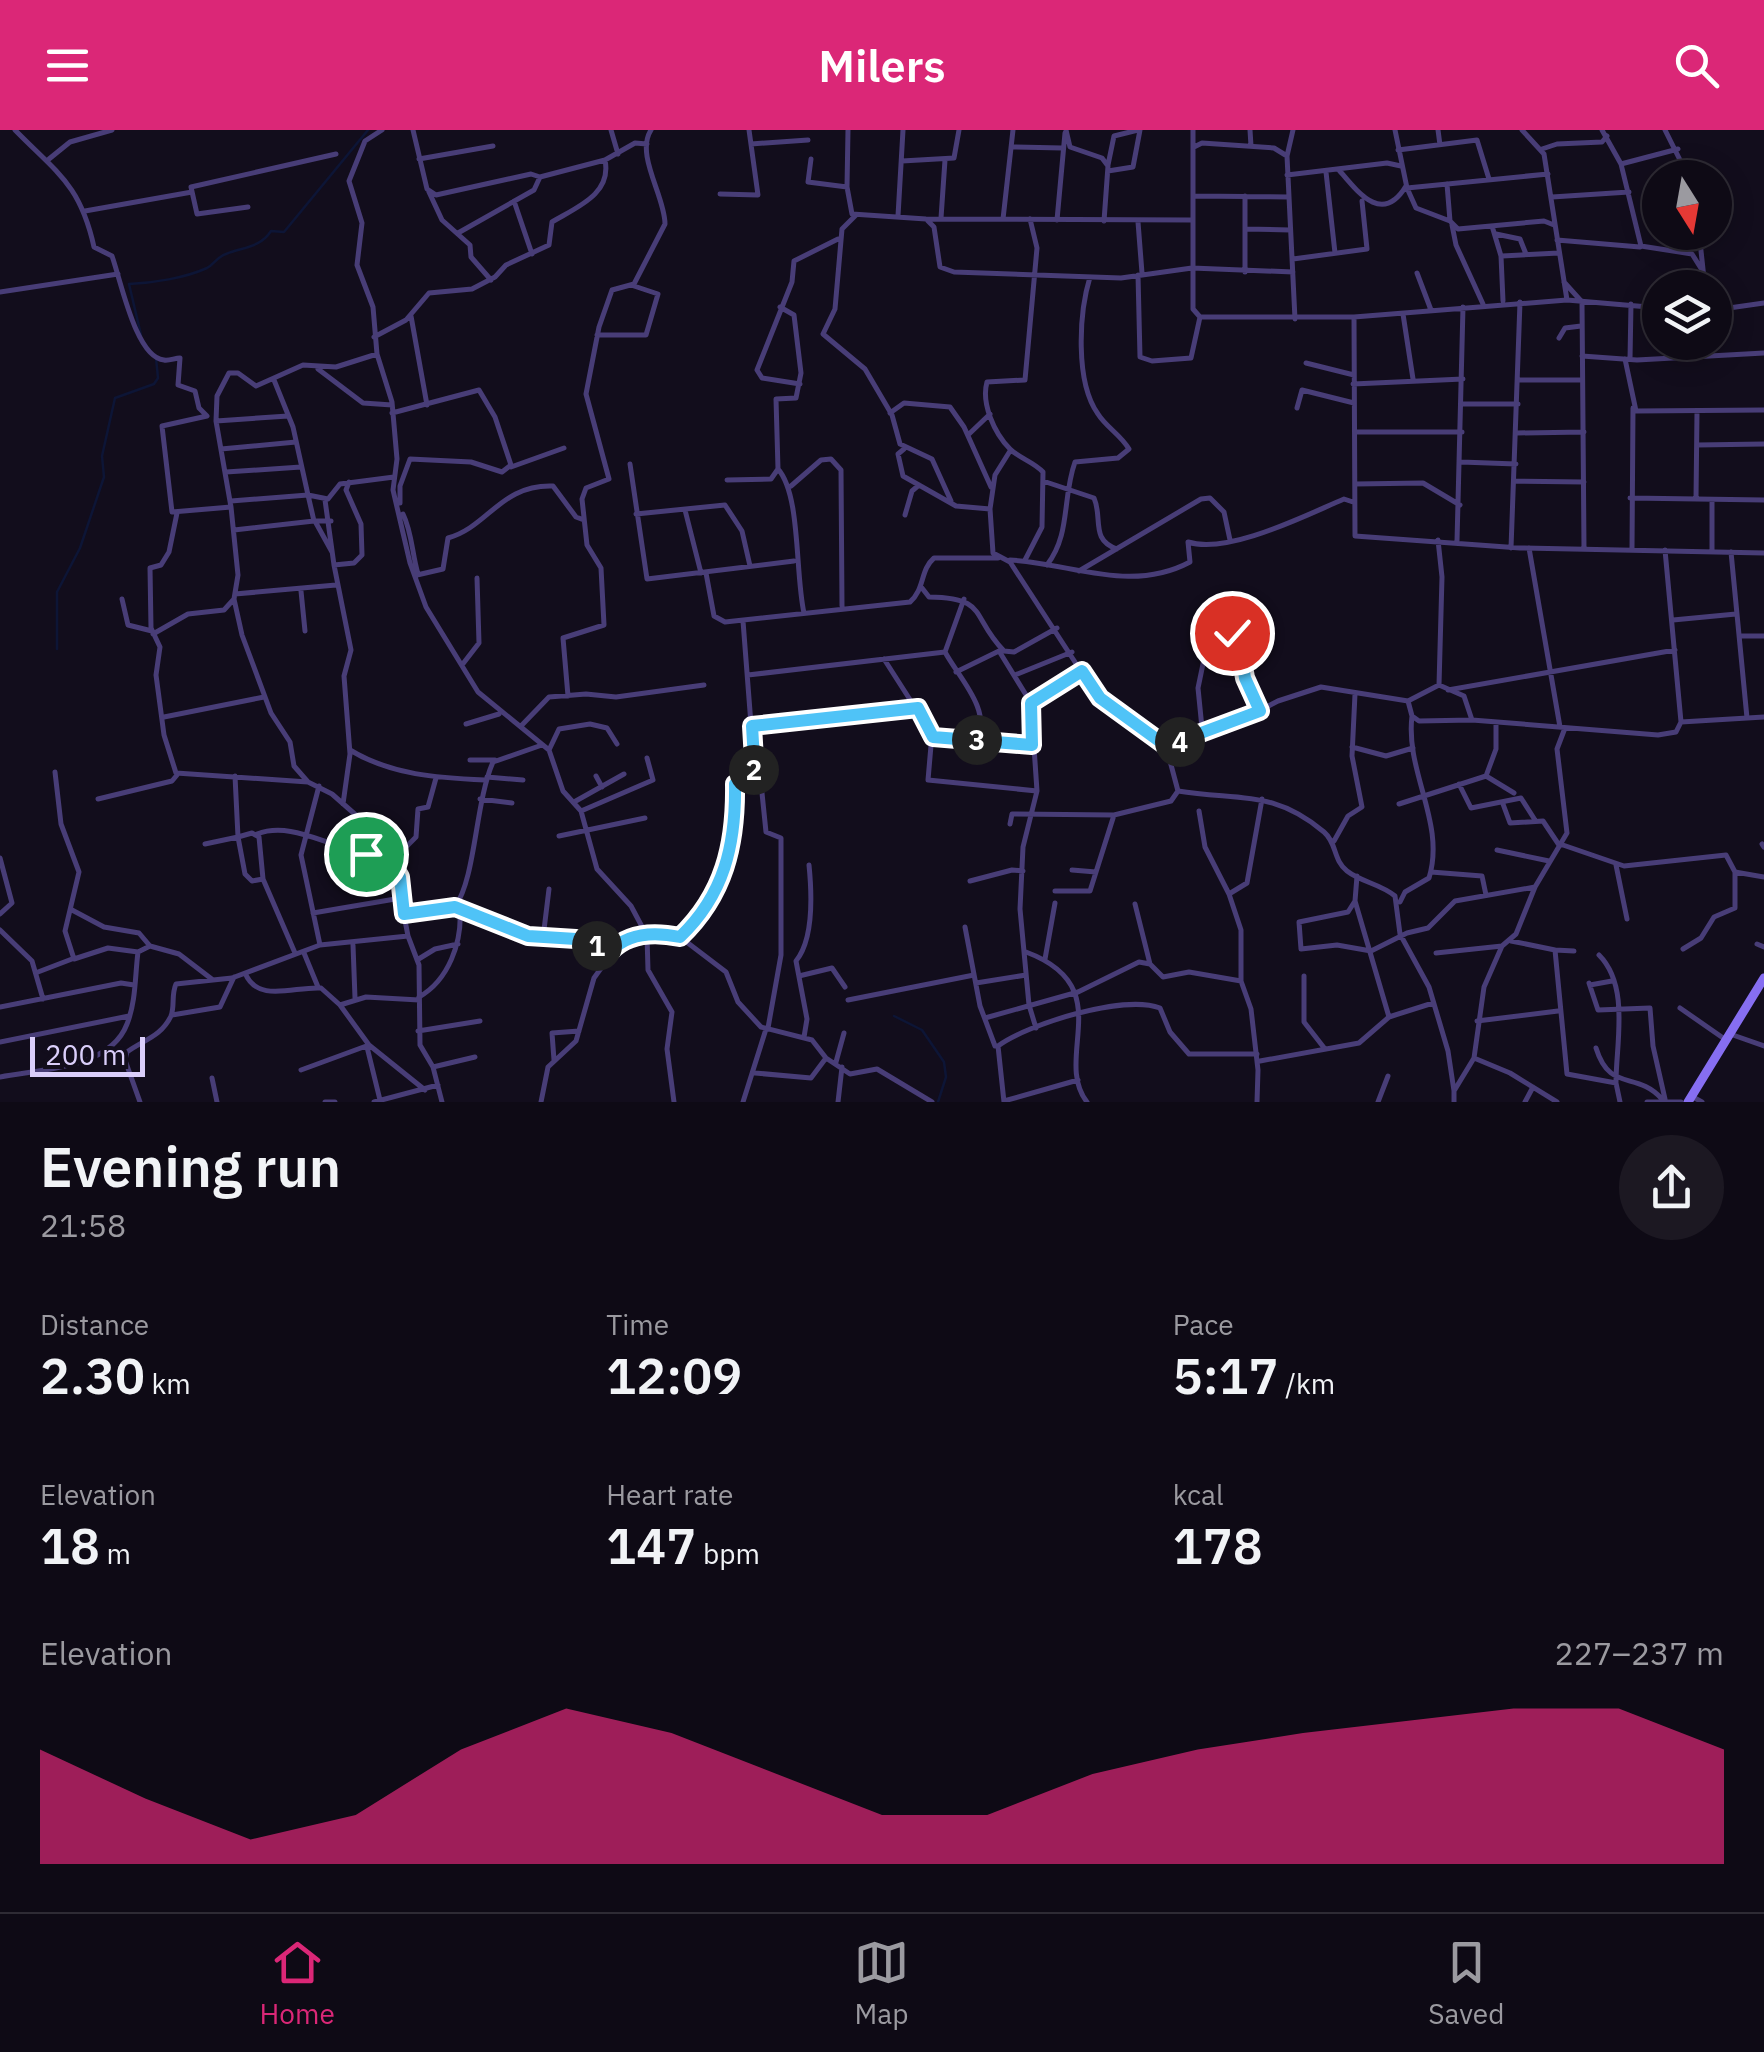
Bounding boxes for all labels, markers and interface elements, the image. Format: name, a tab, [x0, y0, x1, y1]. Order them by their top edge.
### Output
text: Milers	[818, 36, 946, 94]
icon: menu	[40, 38, 95, 93]
icon: search	[1669, 38, 1724, 93]
north arrow	[1642, 160, 1732, 250]
map controls	[1642, 160, 1732, 360]
button: layers	[1642, 270, 1732, 360]
pin	[1190, 591, 1275, 676]
icon: check	[1205, 606, 1260, 661]
pin: 3	[952, 715, 1002, 765]
pin: 4	[1155, 717, 1205, 767]
text: 3	[969, 721, 985, 758]
text: 4	[1172, 723, 1188, 760]
pin: 2	[729, 745, 779, 795]
text: 2	[746, 751, 762, 788]
pin	[324, 812, 409, 897]
icon: arrive	[339, 827, 394, 882]
pin: 1	[572, 921, 622, 971]
text: 1	[589, 927, 605, 964]
scale bar	[30, 1032, 145, 1076]
text: 200 m	[45, 1036, 126, 1073]
text: Evening run	[40, 1131, 341, 1202]
button: share	[1619, 1135, 1724, 1240]
text: 21:58	[40, 1204, 126, 1246]
text: Distance	[40, 1306, 149, 1343]
text: Time	[606, 1306, 669, 1343]
text: Pace	[1173, 1306, 1234, 1343]
text: 2.30	[40, 1343, 145, 1408]
text: 12:09	[606, 1343, 742, 1408]
text: 5:17	[1173, 1343, 1279, 1408]
text: km	[145, 1365, 191, 1402]
text: /km	[1279, 1365, 1335, 1402]
text: Elevation	[40, 1476, 156, 1513]
text: Heart rate	[606, 1476, 733, 1513]
text: kcal	[1173, 1476, 1224, 1513]
text: 18	[40, 1513, 100, 1578]
text: 147	[606, 1513, 696, 1578]
text: 178	[1173, 1513, 1263, 1578]
text: m	[100, 1535, 131, 1572]
text: bpm	[696, 1535, 760, 1572]
text: Elevation	[40, 1632, 173, 1674]
text: 227–237 m	[1554, 1632, 1724, 1674]
tab: Home	[260, 1935, 335, 2032]
tab: Map	[854, 1935, 909, 2032]
tab: Saved	[1428, 1935, 1504, 2032]

